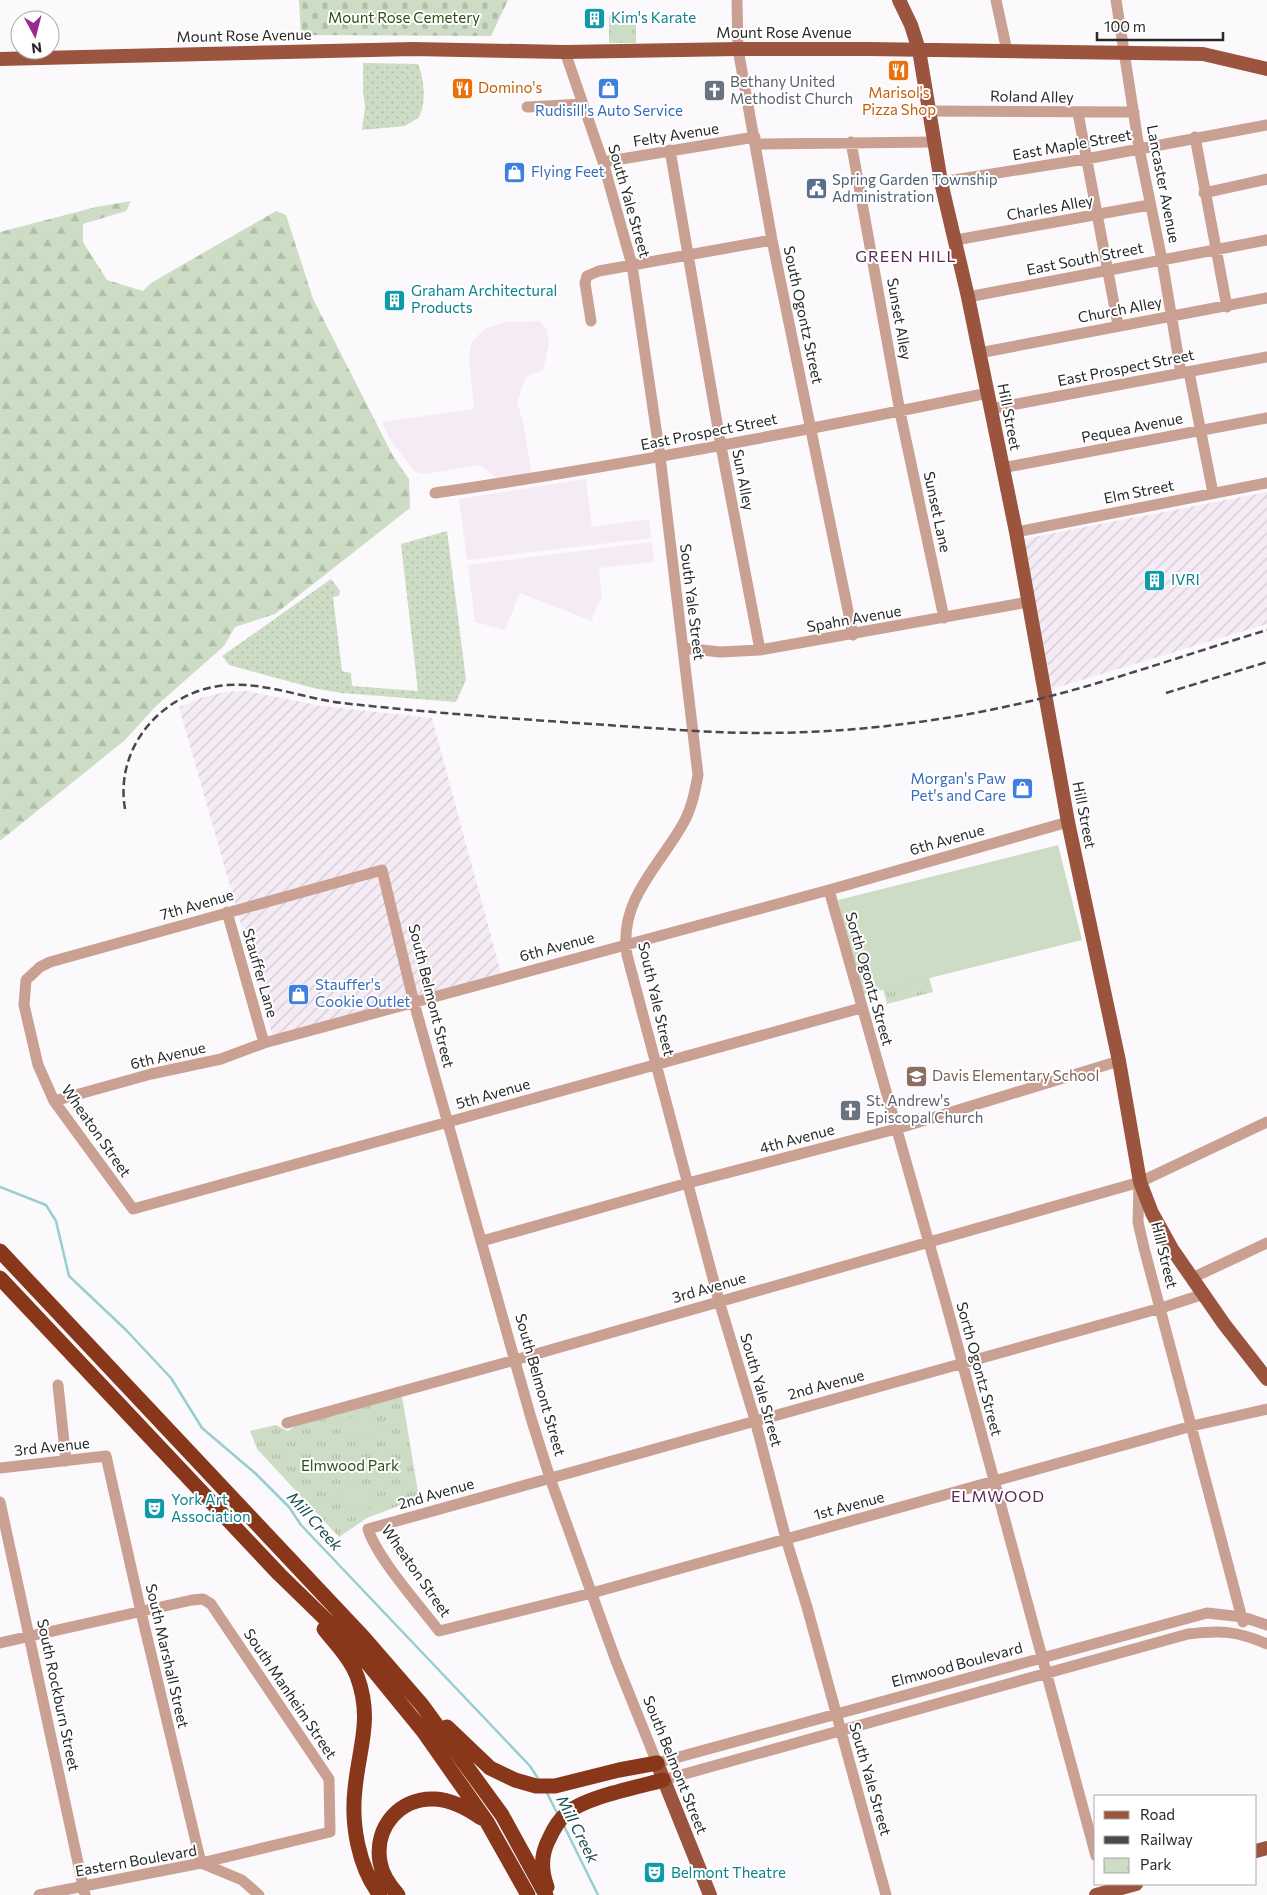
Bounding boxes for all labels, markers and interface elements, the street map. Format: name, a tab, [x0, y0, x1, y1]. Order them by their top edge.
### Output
building icon: Kim's Karate	[583, 6, 607, 30]
park label: Mount Rose Cemetery	[328, 8, 480, 26]
place label: Kim's Karate	[611, 8, 696, 26]
north arrow	[10, 10, 60, 60]
scale bar	[1097, 10, 1223, 42]
text: 100 m	[1104, 17, 1146, 35]
street label: Mount Rose Avenue	[716, 23, 852, 41]
street label: Mount Rose Avenue	[176, 25, 312, 45]
text: N	[30, 39, 43, 57]
restaurant icon: Marisol's Pizza Shop	[887, 58, 911, 82]
place label: Bethany United Methodist Church	[730, 72, 853, 107]
restaurant icon: Domino's	[450, 76, 474, 100]
shop icon: Rudisill's Auto Service	[597, 76, 621, 100]
place label: Domino's	[478, 78, 543, 96]
church icon: Bethany United Methodist Church	[702, 79, 726, 103]
place label: Marisol's Pizza Shop	[862, 83, 936, 118]
street label: Roland Alley	[990, 86, 1074, 106]
place label: Rudisill's Auto Service	[535, 101, 683, 119]
street label: Felty Avenue	[632, 118, 720, 150]
street label: Lancaster Avenue	[1144, 123, 1184, 244]
street label: East Maple Street	[1011, 125, 1133, 163]
street label: South Yale Street	[605, 142, 655, 259]
shop icon: Flying Feet	[503, 160, 527, 184]
place label: Flying Feet	[531, 162, 605, 180]
place label: Spring Garden Township Administration	[832, 170, 998, 205]
public building icon: Spring Garden Township Administration	[804, 177, 828, 201]
street label: Charles Alley	[1005, 191, 1095, 223]
street label: East South Street	[1025, 238, 1145, 278]
street label: South Ogontz Street	[781, 244, 827, 385]
district label: GREEN HILL	[855, 246, 957, 265]
street label: Sunset Alley	[884, 276, 916, 361]
place label: Graham Architectural Products	[411, 281, 557, 316]
building icon: Graham Architectural Products	[383, 288, 407, 312]
street label: Church Alley	[1076, 292, 1164, 326]
street label: East Prospect Street	[1056, 345, 1196, 389]
street label: Hill Street	[995, 382, 1025, 452]
street label: Pequea Avenue	[1080, 408, 1184, 446]
street label: East Prospect Street	[639, 409, 779, 453]
street label: Sun Alley	[729, 448, 759, 512]
street label: Sunset Lane	[921, 470, 955, 554]
street label: Elm Street	[1102, 475, 1175, 507]
street label: South Yale Street	[677, 543, 709, 661]
building icon: IVRI	[1143, 568, 1167, 592]
place label: IVRI	[1171, 570, 1200, 588]
street label: Spahn Avenue	[805, 601, 903, 635]
place label: Morgan's Paw Pet's and Care	[910, 769, 1006, 804]
shop icon: Morgan's Paw Pet's and Care	[1010, 776, 1034, 800]
street label: Hill Street	[1070, 780, 1100, 850]
street label: 6th Avenue	[907, 820, 986, 858]
street label: 7th Avenue	[158, 885, 236, 923]
street label: Sorth Ogontz Street	[842, 910, 898, 1048]
street label: South Belmont Street	[405, 922, 459, 1069]
street label: Stauffer Lane	[240, 926, 282, 1019]
street label: 6th Avenue	[517, 927, 596, 965]
street label: South Yale Street	[635, 940, 679, 1058]
place label: Stauffer's Cookie Outlet	[315, 975, 411, 1010]
shop icon: Stauffer's Cookie Outlet	[287, 982, 311, 1006]
street label: 6th Avenue	[128, 1038, 207, 1072]
school or university icon: Davis Elementary School	[904, 1064, 928, 1088]
place label: Davis Elementary School	[932, 1066, 1099, 1084]
street label: 5th Avenue	[454, 1074, 532, 1112]
street label: Wheaton Street	[58, 1081, 135, 1180]
place label: St. Andrew's Episcopal Church	[866, 1091, 983, 1126]
church icon: St. Andrew's Episcopal Church	[838, 1098, 862, 1122]
street label: 4th Avenue	[757, 1119, 836, 1157]
street label: Hill Street	[1148, 1220, 1182, 1290]
street label: 3rd Avenue	[670, 1268, 748, 1306]
street label: Sorth Ogontz Street	[953, 1300, 1007, 1438]
street label: South Belmont Street	[512, 1311, 570, 1458]
street label: South Yale Street	[737, 1331, 787, 1448]
street label: 2nd Avenue	[786, 1365, 866, 1403]
street label: 3rd Avenue	[13, 1433, 91, 1459]
park label: Elmwood Park	[301, 1456, 399, 1474]
street label: 2nd Avenue	[396, 1474, 476, 1513]
district label: ELMWOOD	[951, 1486, 1045, 1505]
water label: Mill Creek	[284, 1487, 347, 1554]
street label: 1st Avenue	[812, 1487, 886, 1523]
place label: York Art Association	[171, 1490, 251, 1525]
theatre icon: York Art Association	[143, 1497, 167, 1521]
street label: Wheaton Street	[378, 1521, 455, 1620]
street label: South Marshall Street	[143, 1582, 193, 1730]
street label: South Rockburn Street	[34, 1617, 84, 1772]
street label: South Manheim Street	[241, 1625, 341, 1762]
street label: Elmwood Boulevard	[889, 1638, 1024, 1690]
street label: South Belmont Street	[640, 1693, 712, 1836]
street label: South Yale Street	[846, 1720, 896, 1837]
water label: Mill Creek	[553, 1792, 604, 1866]
legend	[1094, 1795, 1257, 1885]
text: Road	[1140, 1805, 1175, 1823]
text: Railway	[1140, 1830, 1193, 1848]
street label: Eastern Boulevard	[74, 1840, 198, 1880]
text: Park	[1140, 1855, 1171, 1873]
theatre icon: Belmont Theatre	[643, 1861, 667, 1885]
place label: Belmont Theatre	[671, 1863, 786, 1881]

